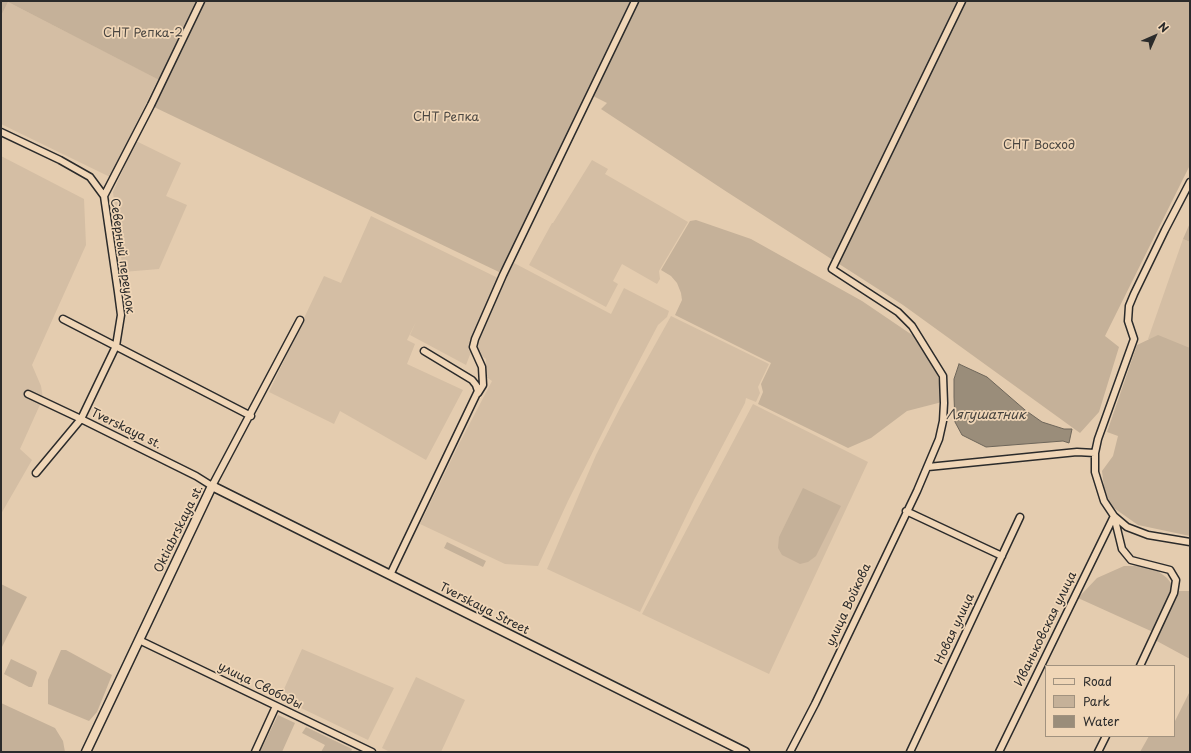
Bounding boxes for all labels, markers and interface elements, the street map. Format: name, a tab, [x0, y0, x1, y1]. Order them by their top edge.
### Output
north arrow	[1135, 16, 1175, 56]
text: N	[1155, 18, 1173, 36]
park label: СНТ Репка-2	[103, 27, 183, 41]
park label: СНТ Репка	[413, 111, 479, 125]
park label: СНТ Восход	[1003, 139, 1075, 153]
street label: Северный переулок	[107, 197, 137, 315]
street label: Tverskaya st.	[88, 406, 164, 452]
water label: Лягушатник	[946, 407, 1026, 423]
street label: Oktiabrskaya st.	[152, 483, 206, 575]
street label: улица Войкова	[824, 561, 874, 649]
street label: Иваньковская улица	[1012, 569, 1080, 689]
street label: Tverskaya Street	[437, 580, 531, 638]
street label: Новая улица	[932, 591, 978, 667]
street label: улица Свободы	[215, 659, 305, 713]
legend	[1045, 665, 1175, 737]
text: Road	[1083, 672, 1112, 690]
text: Park	[1083, 692, 1110, 710]
text: Water	[1083, 712, 1119, 730]

